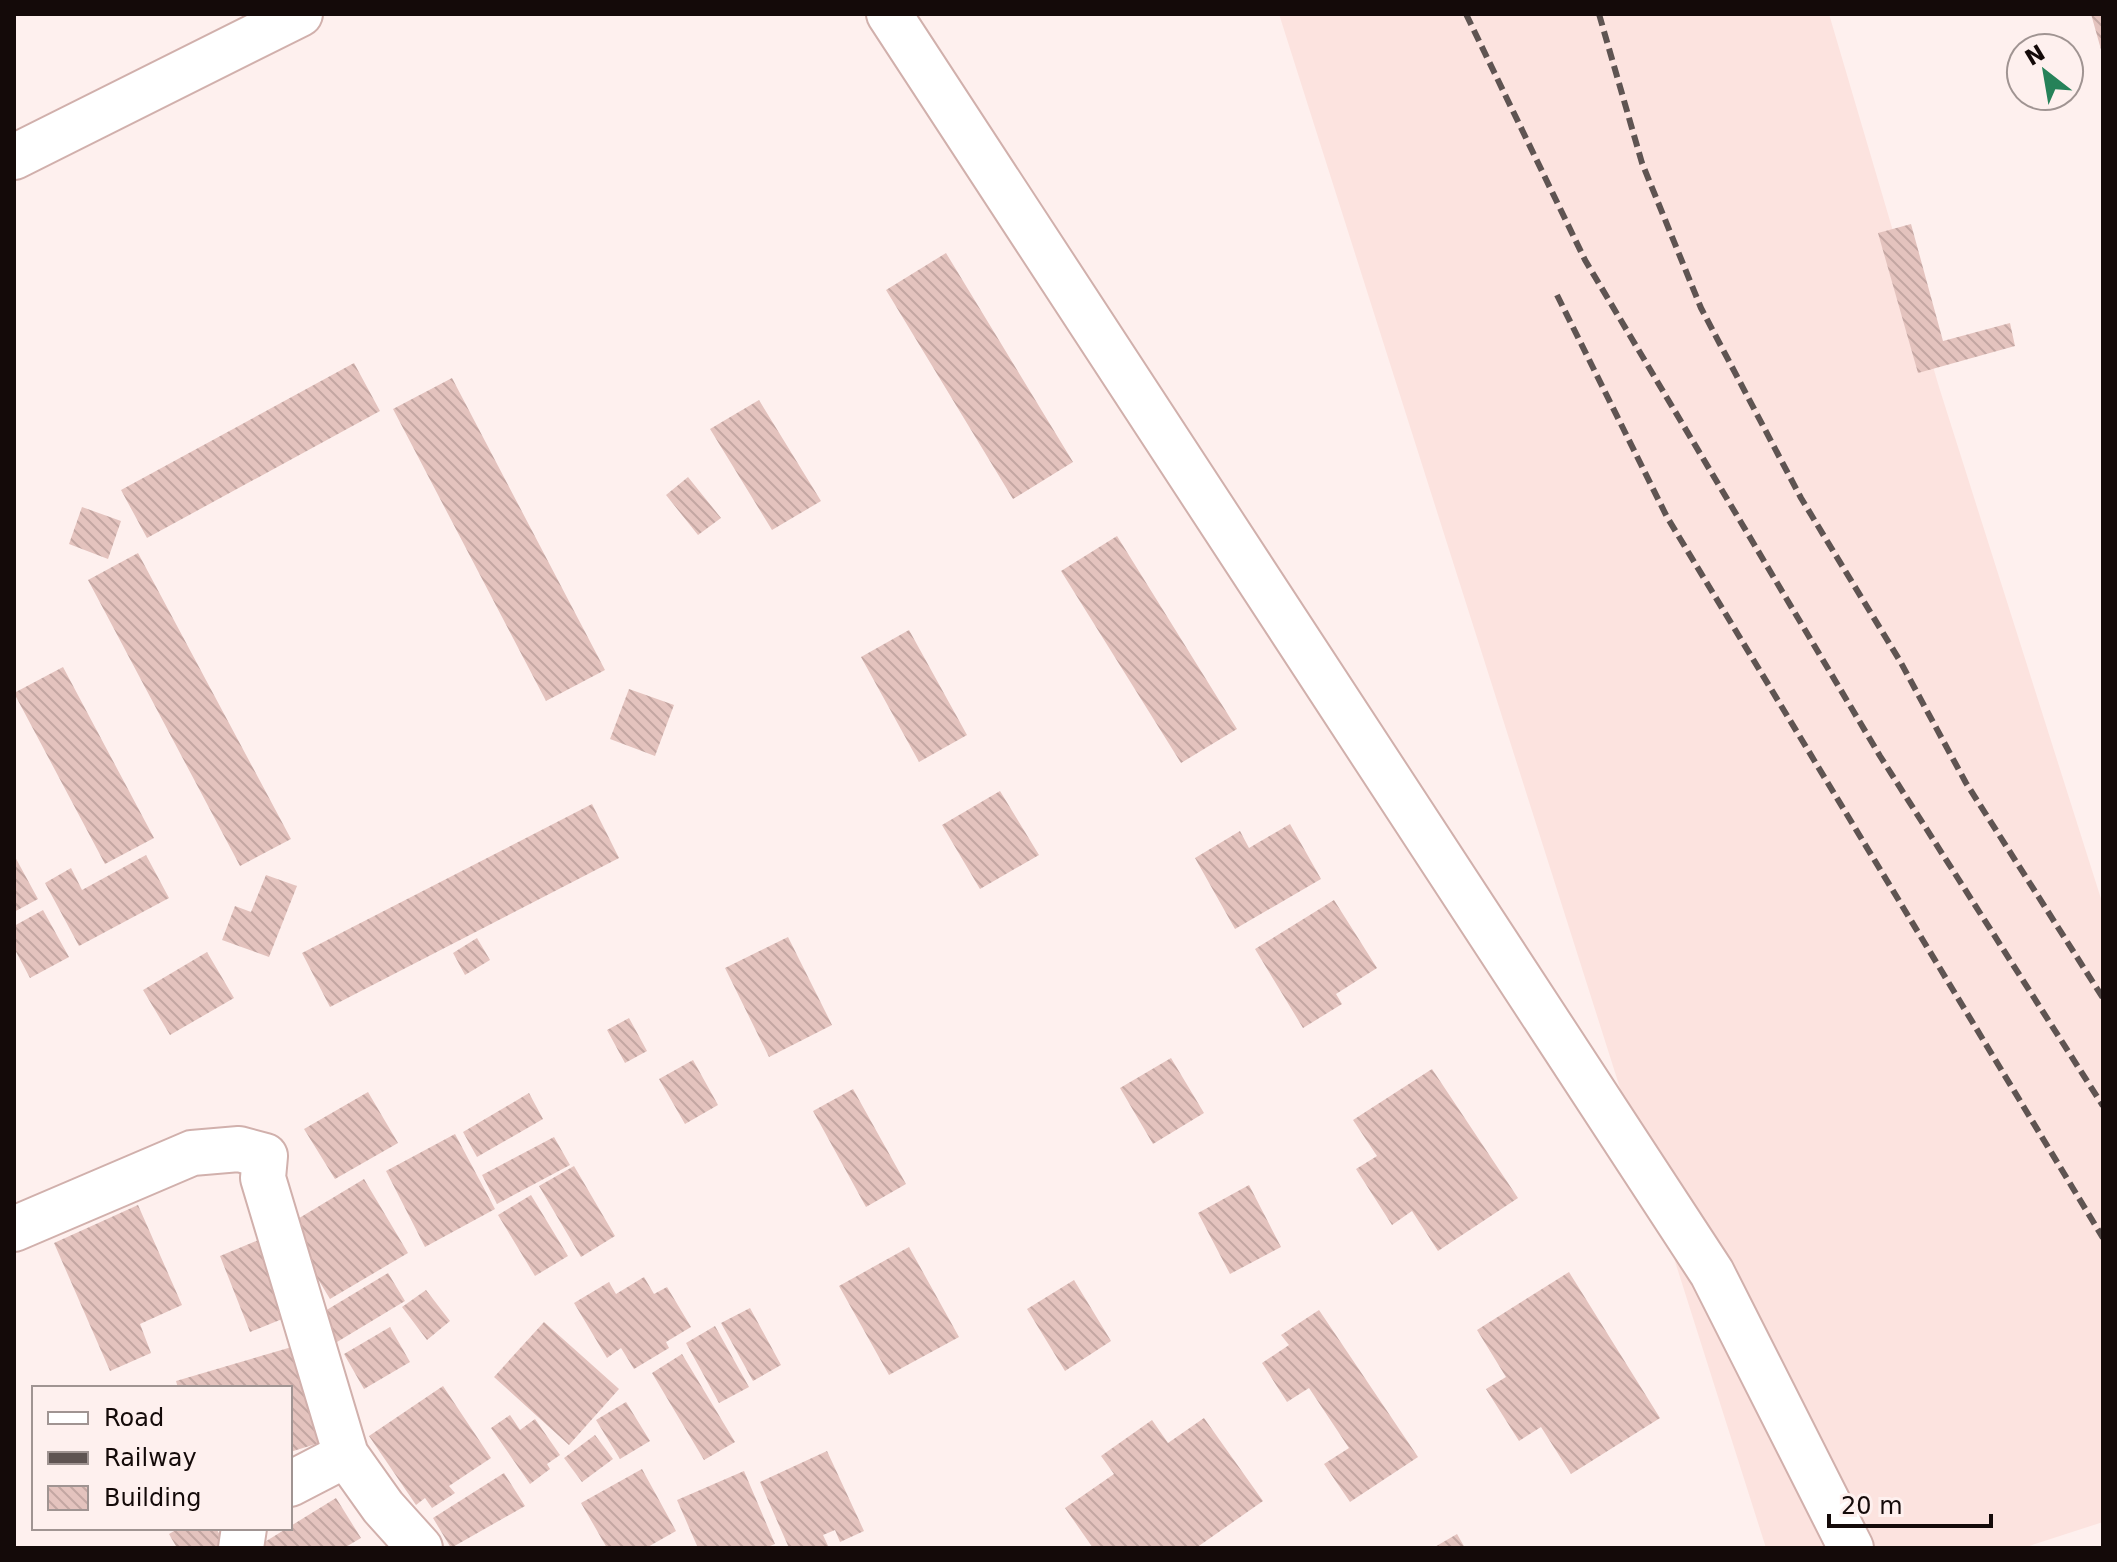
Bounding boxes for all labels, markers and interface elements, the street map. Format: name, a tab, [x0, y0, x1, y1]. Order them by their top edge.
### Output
north arrow	[2005, 32, 2085, 112]
text: N	[2021, 40, 2049, 71]
legend	[32, 1386, 292, 1530]
text: Road	[104, 1404, 164, 1432]
text: Railway	[104, 1444, 197, 1472]
scale bar	[1829, 1478, 1991, 1528]
text: Building	[104, 1484, 201, 1512]
text: 20 m	[1841, 1492, 1903, 1520]

